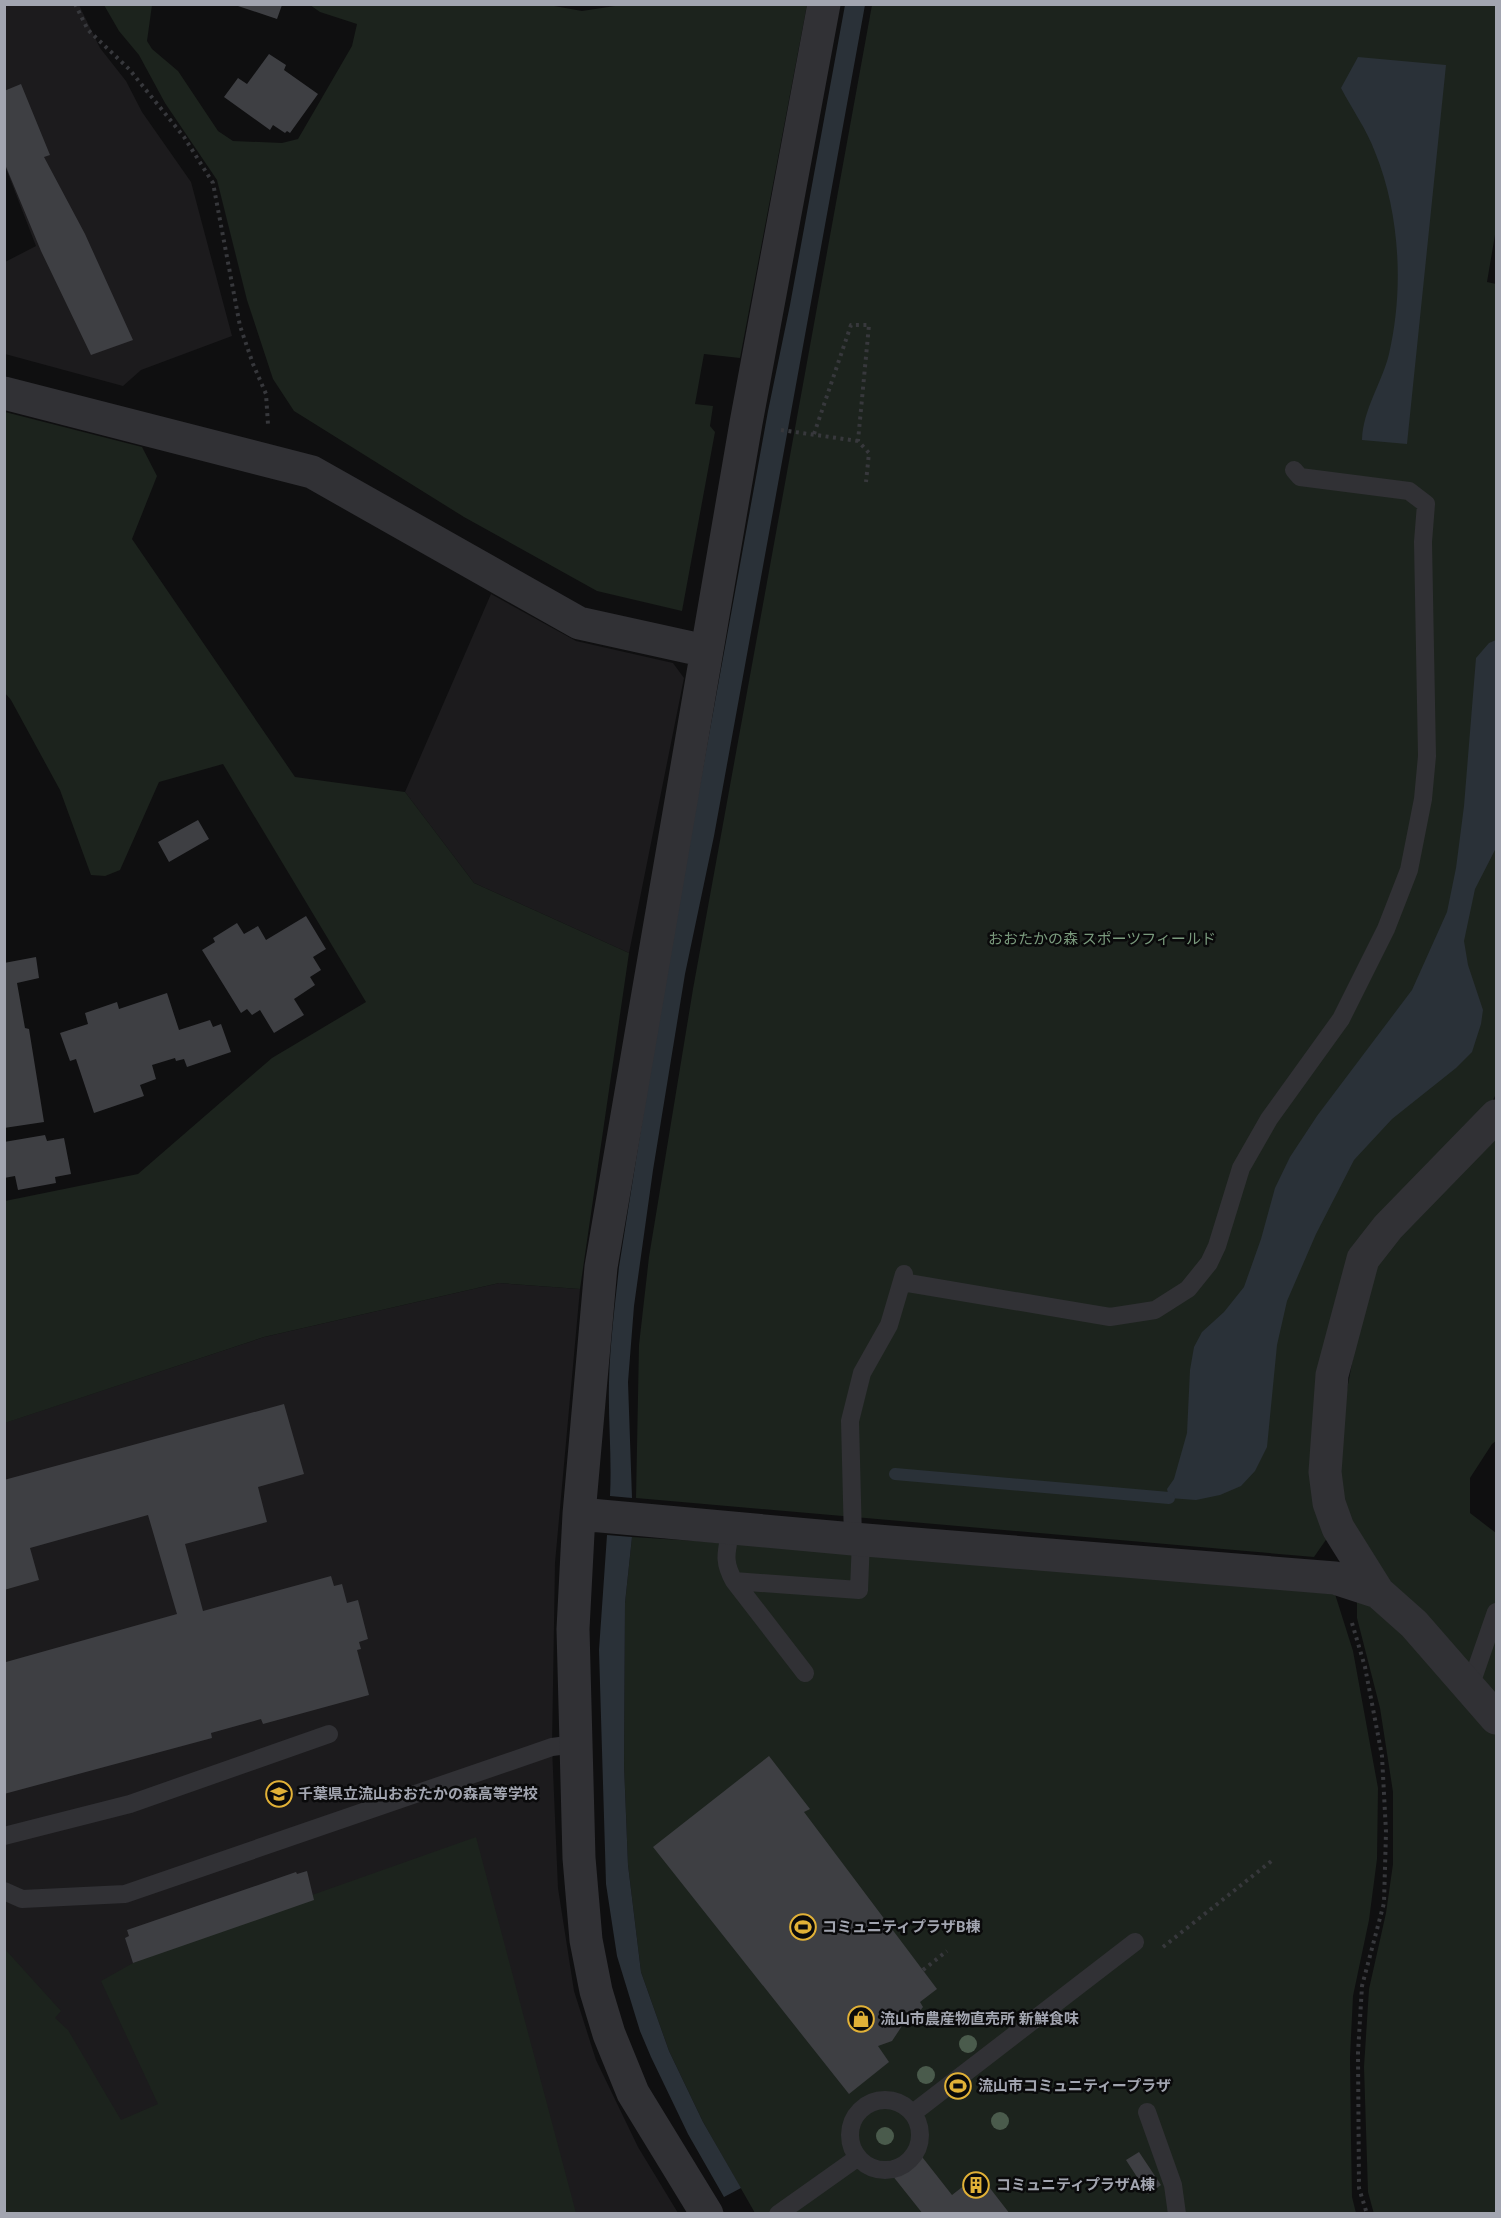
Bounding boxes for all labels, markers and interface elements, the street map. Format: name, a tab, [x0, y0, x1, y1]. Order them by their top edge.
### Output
park label: おおたかの森 スポーツフィールド	[988, 930, 1216, 948]
school or university icon: 千葉県立流山おおたかの森高等学校	[264, 1779, 294, 1809]
place label: 千葉県立流山おおたかの森高等学校	[298, 1785, 538, 1803]
sports icon: コミュニティプラザB棟	[788, 1912, 818, 1942]
place label: コミュニティプラザB棟	[822, 1918, 981, 1936]
shop icon: 流山市農産物直売所 新鮮食味	[846, 2004, 876, 2034]
place label: 流山市農産物直売所 新鮮食味	[880, 2010, 1079, 2028]
sports icon: 流山市コミュニティープラザ	[943, 2071, 973, 2101]
place label: 流山市コミュニティープラザ	[978, 2077, 1171, 2095]
building icon: コミュニティプラザA棟	[961, 2170, 991, 2200]
place label: コミュニティプラザA棟	[996, 2176, 1155, 2194]

